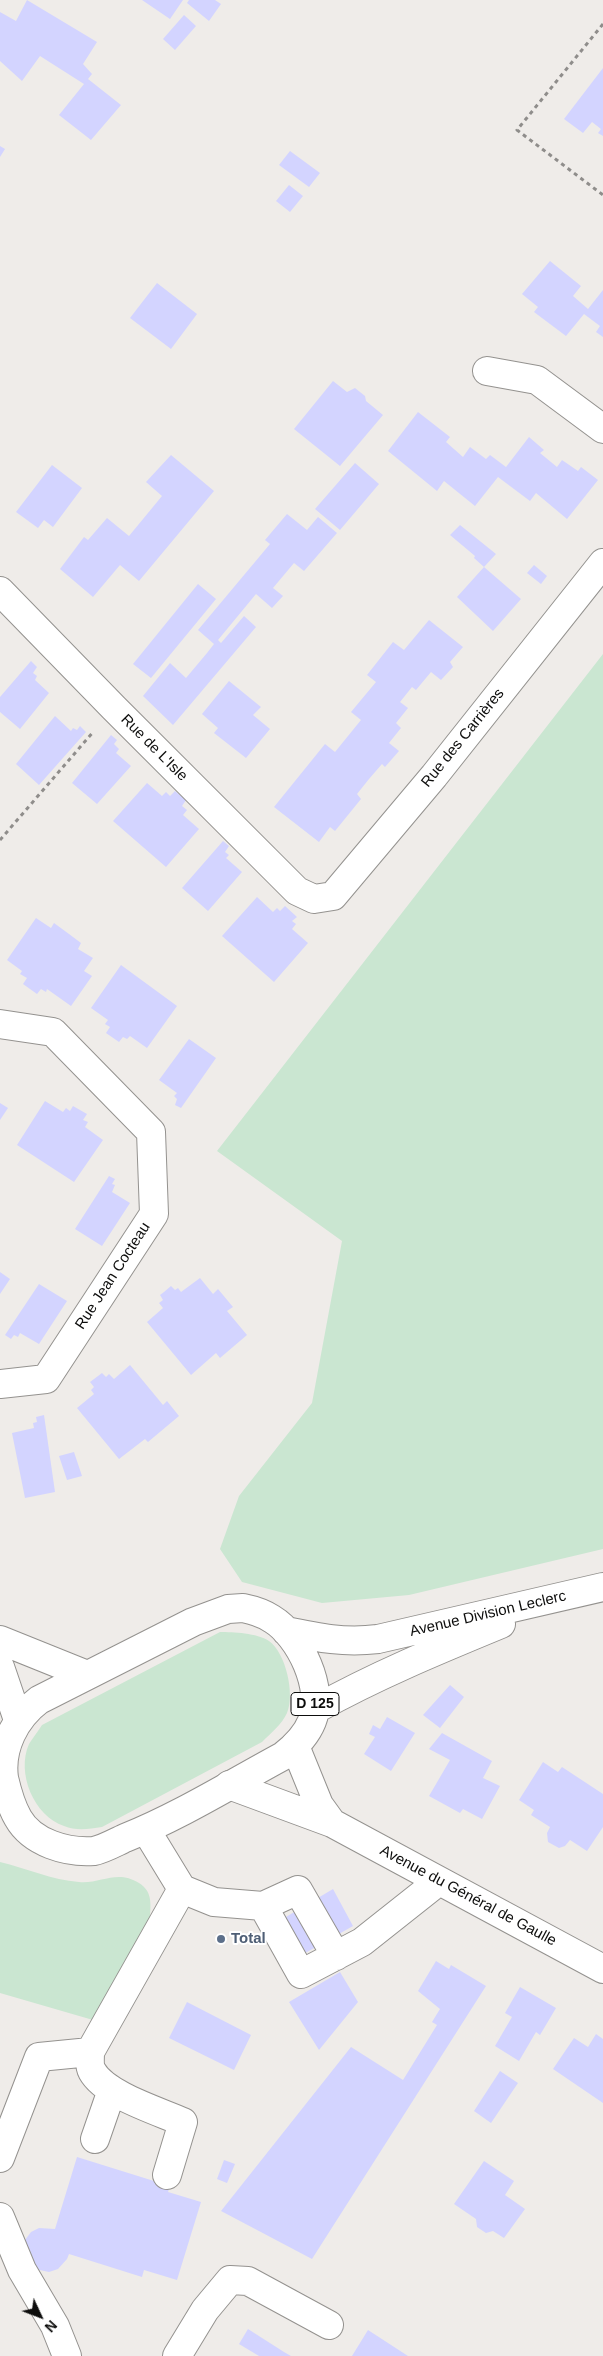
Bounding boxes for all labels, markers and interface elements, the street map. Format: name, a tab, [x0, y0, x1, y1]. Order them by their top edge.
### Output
street label: Rue des Carrières	[418, 685, 508, 791]
street label: Rue de L'Isle	[117, 711, 191, 785]
street label: Rue Jean Cocteau	[72, 1219, 154, 1333]
street label: Avenue Division Leclerc	[408, 1587, 568, 1641]
road number: D 125	[291, 1692, 339, 1716]
street label: Avenue du Général de Gaulle	[377, 1842, 559, 1950]
place label: Total	[231, 1930, 266, 1948]
marker: Total	[215, 1933, 227, 1945]
north arrow	[15, 2291, 65, 2341]
text: N	[42, 2317, 60, 2335]

